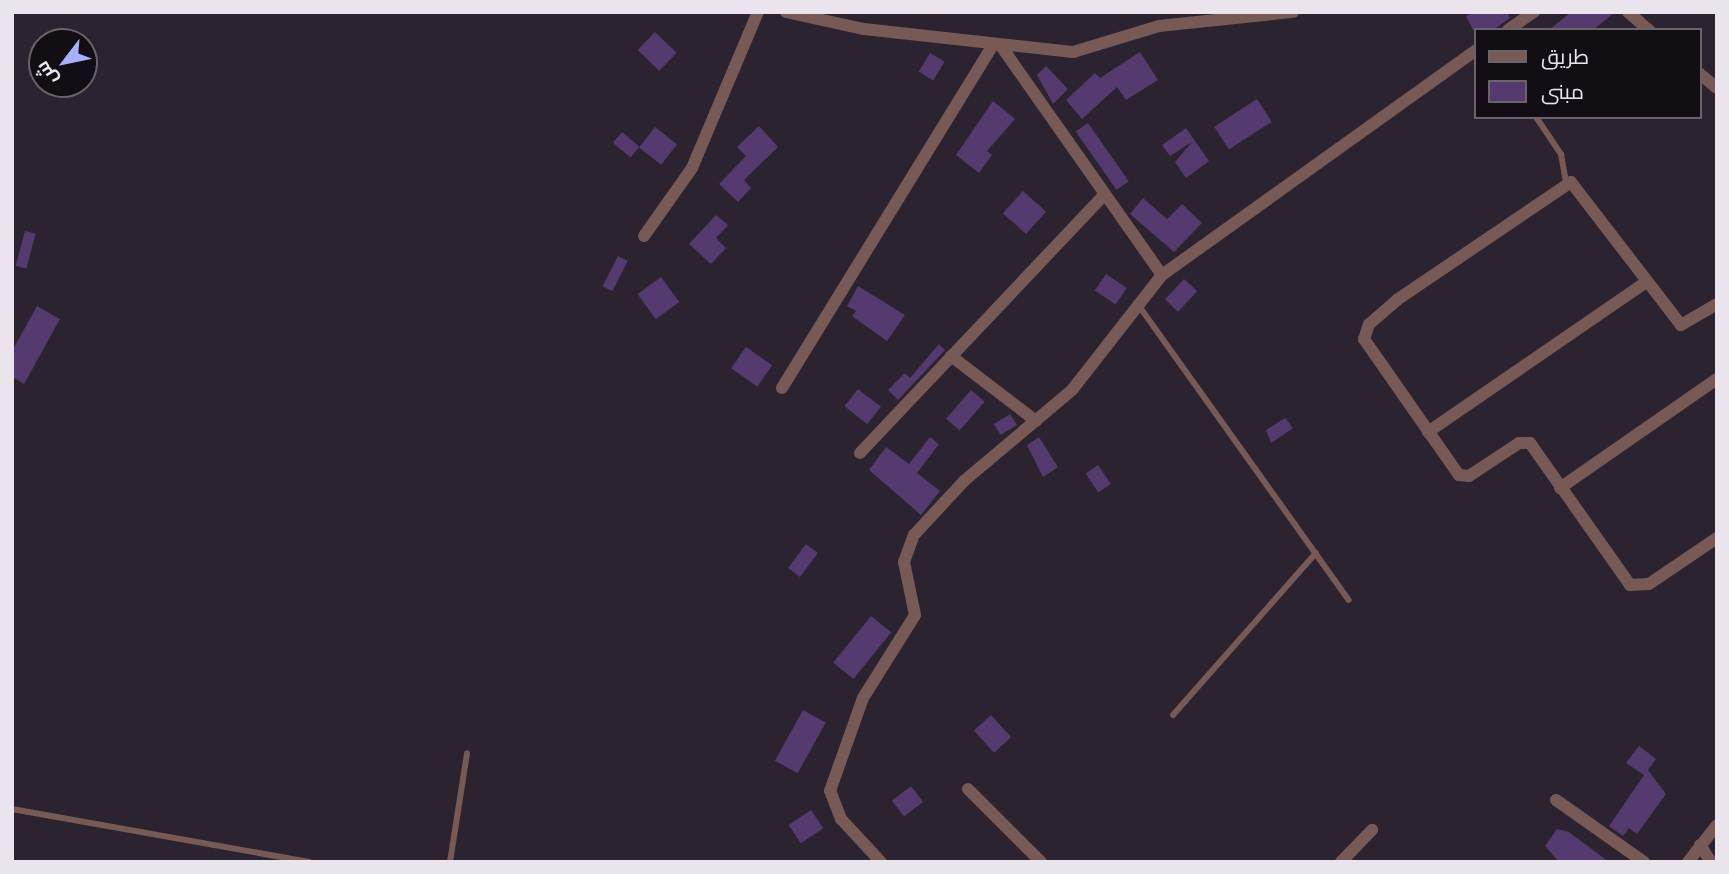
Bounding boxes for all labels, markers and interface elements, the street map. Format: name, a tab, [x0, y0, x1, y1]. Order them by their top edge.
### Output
north arrow	[28, 28, 98, 98]
legend	[1474, 28, 1701, 119]
text: طريق	[1541, 44, 1589, 69]
text: ش	[30, 57, 63, 90]
text: مبنى	[1541, 79, 1584, 104]

